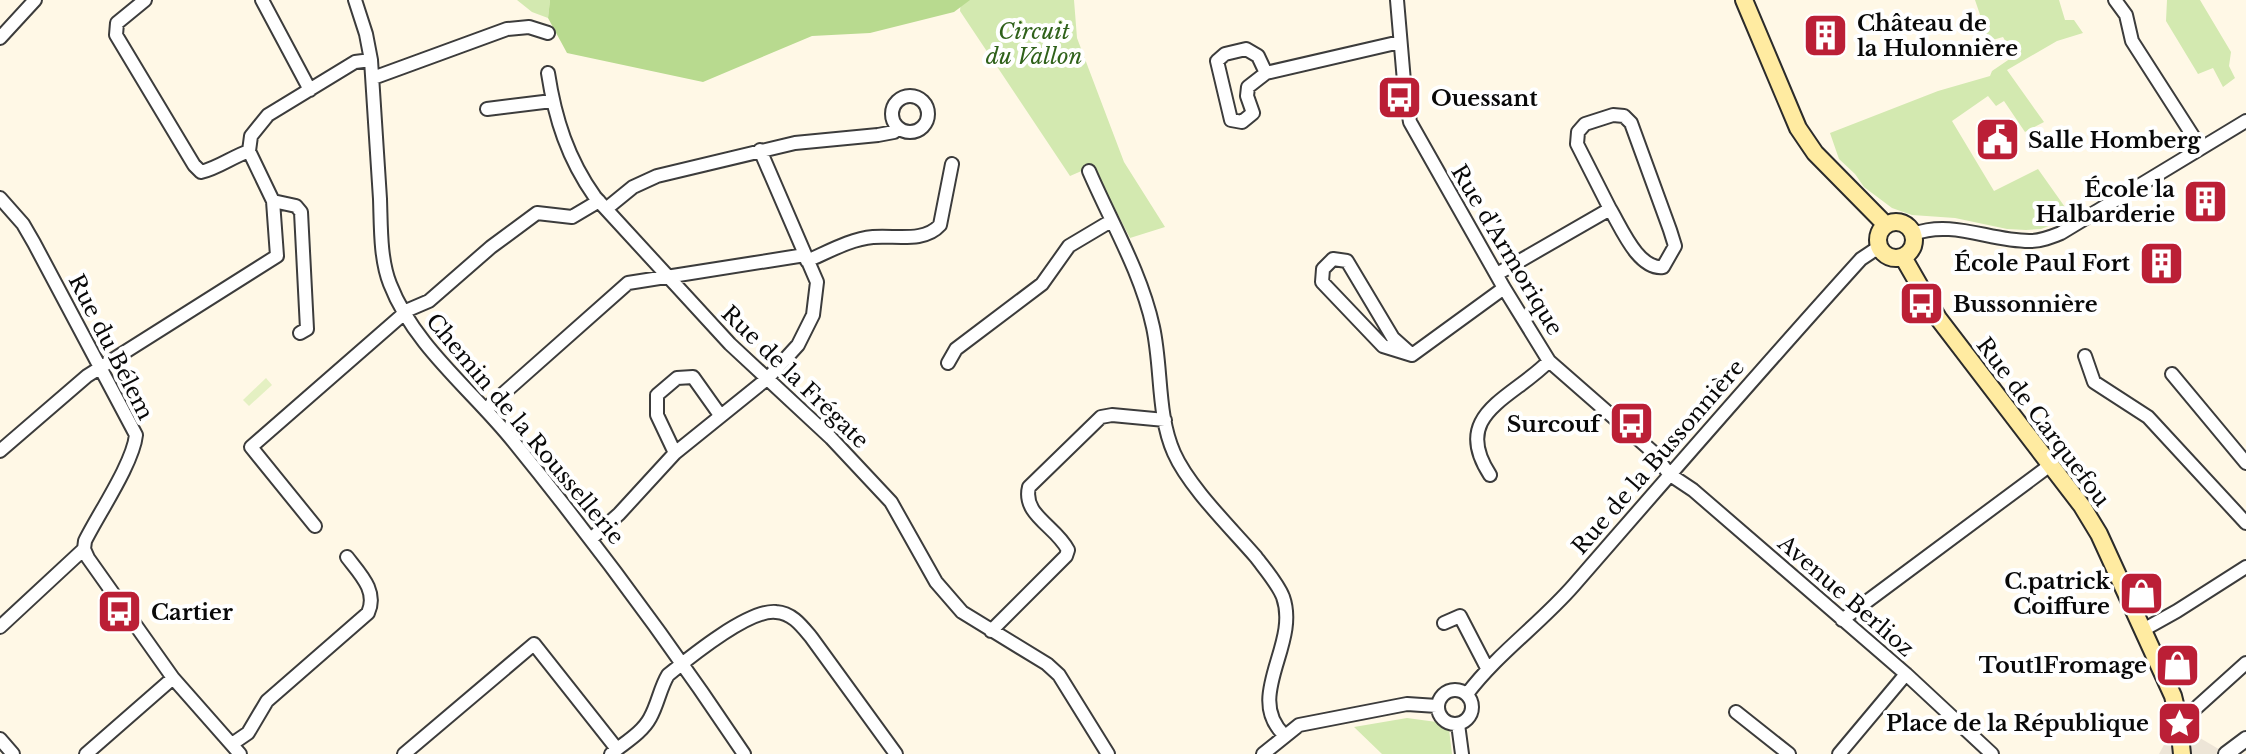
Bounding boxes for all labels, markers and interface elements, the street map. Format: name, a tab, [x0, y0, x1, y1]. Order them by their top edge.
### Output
place label: Château de la Hulonnière	[1857, 10, 2018, 62]
building icon: Château de la Hulonnière	[1802, 12, 1850, 60]
park label: Circuit du Vallon	[986, 18, 1083, 70]
bus stop icon: Ouessant	[1376, 74, 1424, 122]
place label: Ouessant	[1431, 85, 1538, 112]
public building icon: Salle Homberg	[1973, 116, 2021, 164]
place label: Salle Homberg	[2028, 127, 2201, 154]
street label: Rue d'Armorique	[1445, 160, 1569, 340]
place label: École la Halbarderie	[2036, 175, 2175, 228]
building icon: École la Halbarderie	[2182, 178, 2230, 226]
building icon: École Paul Fort	[2137, 239, 2185, 287]
place label: École Paul Fort	[1954, 249, 2131, 277]
street label: Rue du Bélem	[63, 270, 159, 425]
bus stop icon: Bussonnière	[1898, 280, 1946, 328]
place label: Bussonnière	[1953, 291, 2098, 318]
street label: Rue de la Frégate	[716, 300, 874, 454]
street label: Chemin de la Roussellerie	[420, 308, 630, 550]
street label: Rue de Carquefou	[1971, 332, 2115, 512]
street label: Rue de la Bussonnière	[1566, 354, 1750, 560]
bus stop icon: Surcouf	[1607, 400, 1655, 448]
place label: Surcouf	[1507, 411, 1602, 438]
street label: Avenue Berlioz	[1772, 529, 1919, 662]
place label: C.patrick Coiffure	[2004, 568, 2110, 620]
shop icon: C.patrick Coiffure	[2117, 570, 2165, 618]
bus stop icon: Cartier	[96, 588, 144, 636]
place label: Cartier	[151, 599, 233, 626]
shop icon: Tout1Fromage	[2154, 641, 2202, 689]
place label: Tout1Fromage	[1979, 652, 2147, 679]
place icon: Place de la République	[2156, 699, 2204, 747]
place label: Place de la République	[1886, 710, 2149, 737]

